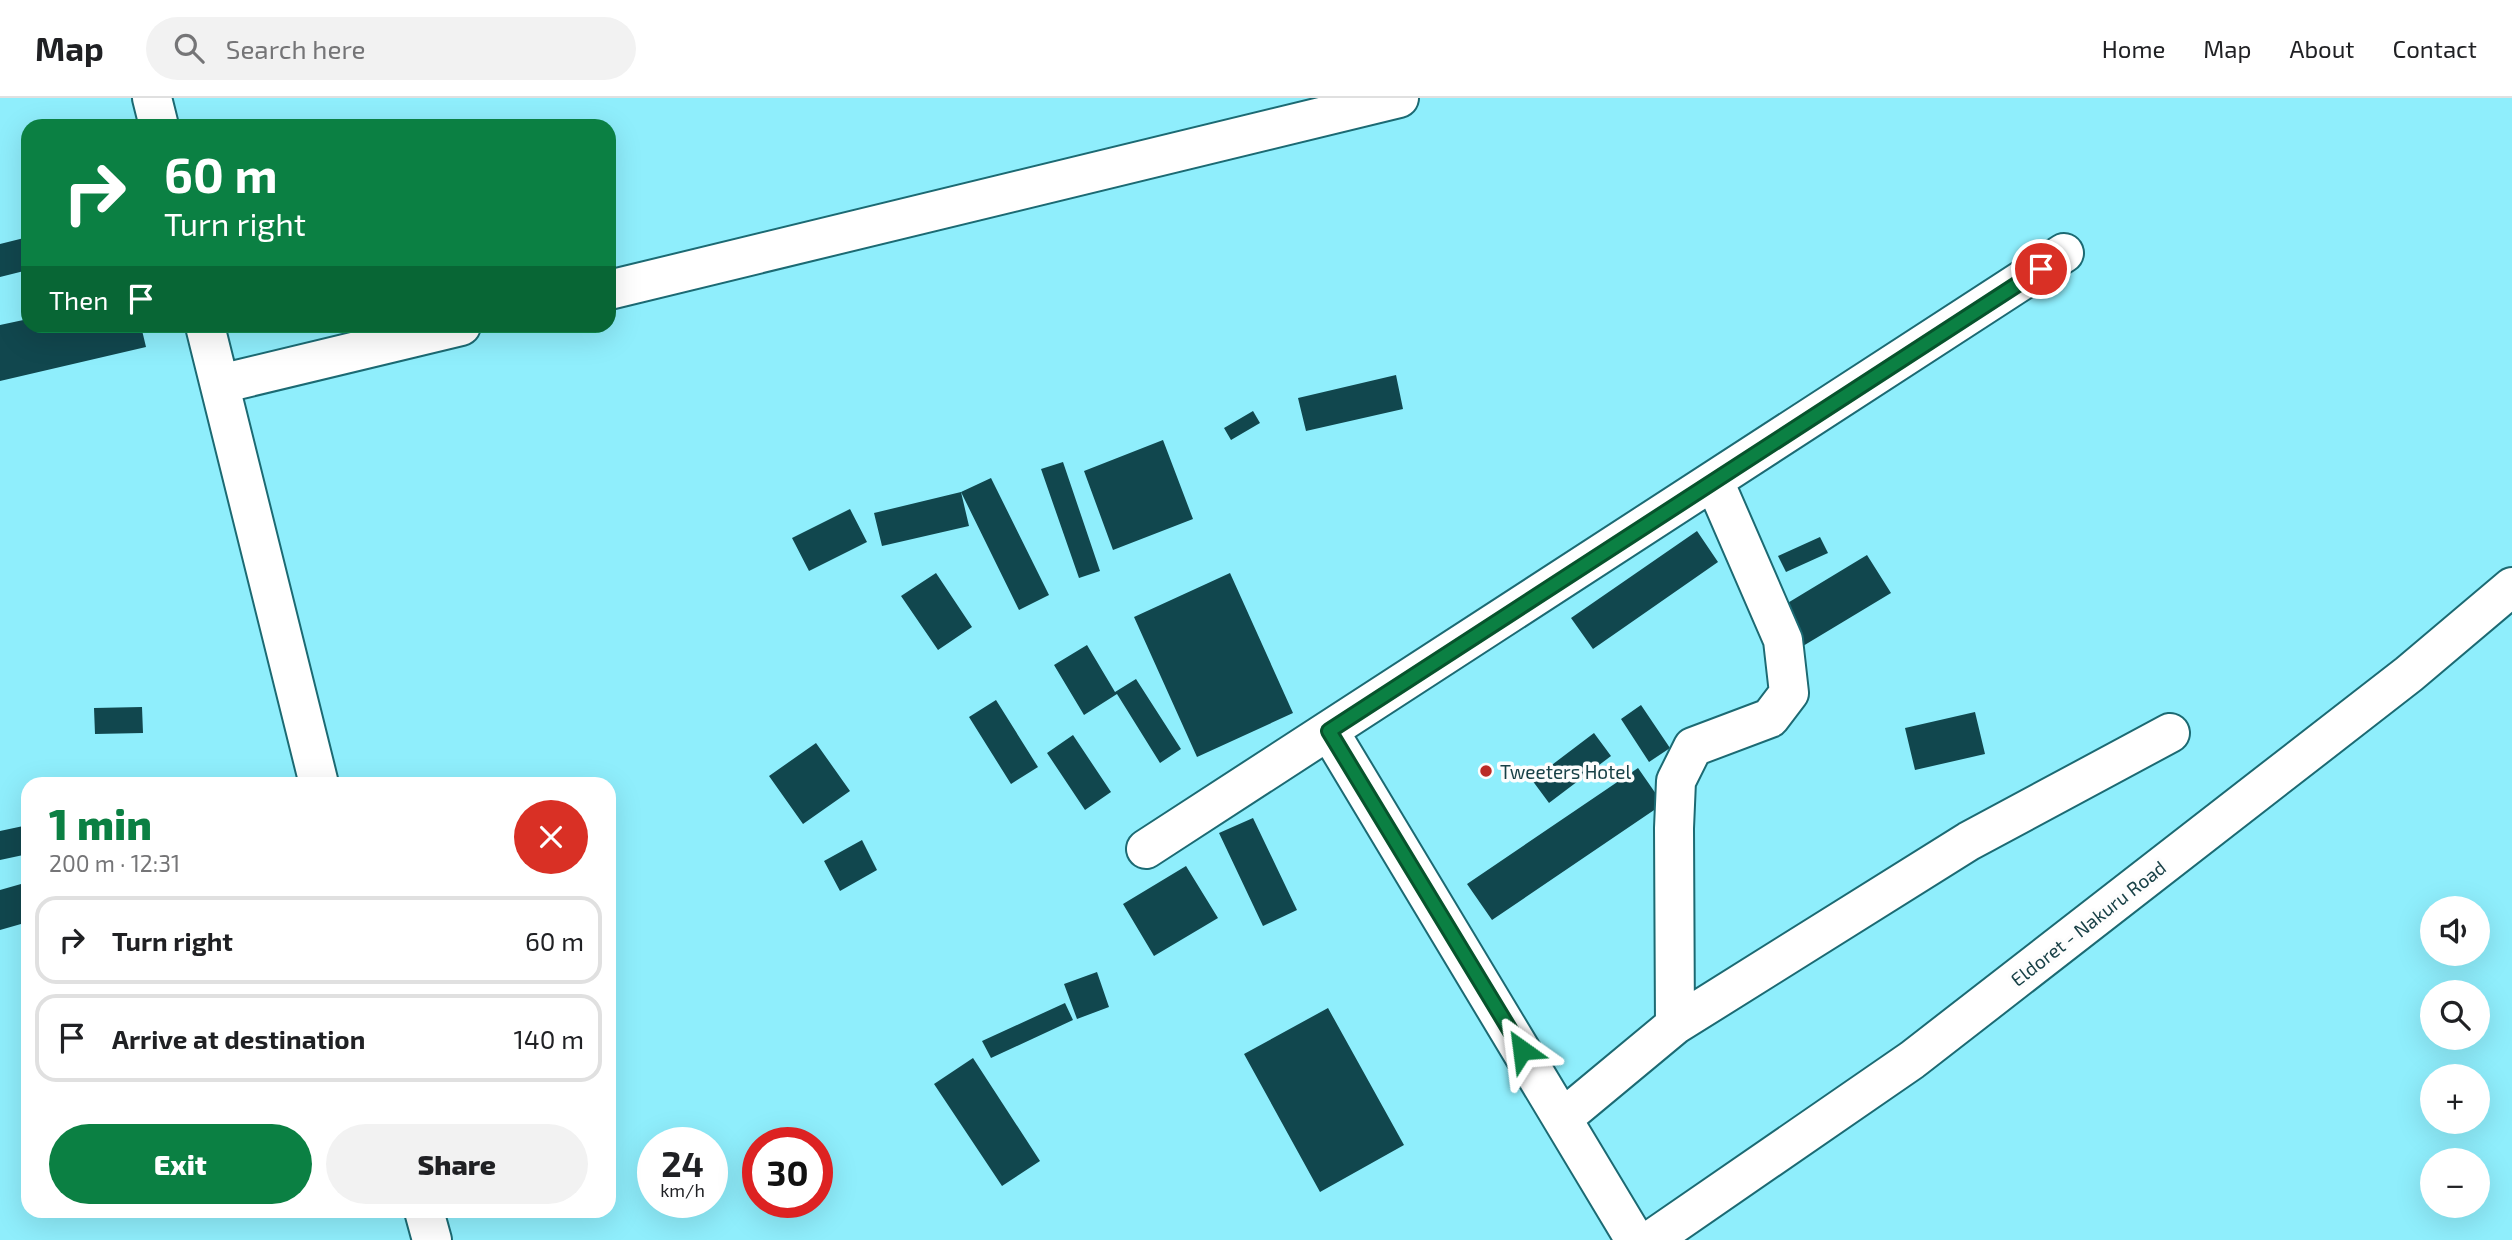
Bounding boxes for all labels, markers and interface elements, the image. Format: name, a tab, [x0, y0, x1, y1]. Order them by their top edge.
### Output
search box	[146, 17, 636, 80]
text: Map	[35, 28, 104, 68]
icon: search	[170, 29, 208, 67]
text: Search here	[226, 33, 365, 64]
text: Home	[2102, 34, 2165, 63]
text: Map	[2203, 34, 2251, 63]
text: About	[2289, 34, 2355, 63]
text: Contact	[2393, 34, 2477, 63]
text: 60 m	[164, 144, 278, 203]
icon: right	[49, 147, 140, 238]
text: Turn right	[164, 204, 306, 242]
pin	[2011, 239, 2071, 299]
icon: arrive	[2022, 250, 2060, 288]
icon: arrive	[122, 280, 160, 318]
text: Then	[49, 284, 108, 315]
place label: Tweeters Hotel	[1500, 760, 1632, 783]
marker: Tweeters Hotel	[1478, 763, 1494, 779]
text: 1 min	[49, 798, 152, 848]
button: close	[514, 800, 588, 874]
text: 200 m · 12:31	[49, 849, 180, 877]
street label: Eldoret - Nakuru Road	[2006, 855, 2170, 991]
map controls	[2420, 896, 2490, 1218]
button: sound	[2420, 896, 2490, 966]
icon: right	[53, 921, 91, 959]
text: Turn right	[112, 925, 233, 956]
text: 60 m	[525, 925, 584, 956]
button: search	[2420, 980, 2490, 1050]
position arrow	[1485, 1013, 1559, 1087]
icon: arrive	[53, 1019, 91, 1057]
text: Arrive at destination	[112, 1023, 365, 1054]
text: 140 m	[513, 1023, 584, 1054]
button: +	[2420, 1064, 2490, 1134]
button: Exit	[49, 1124, 312, 1204]
button: Share	[326, 1124, 588, 1204]
speed limit sign: 30	[742, 1127, 833, 1218]
text: 24	[661, 1142, 704, 1184]
button: −	[2420, 1148, 2490, 1218]
text: km/h	[660, 1179, 705, 1201]

